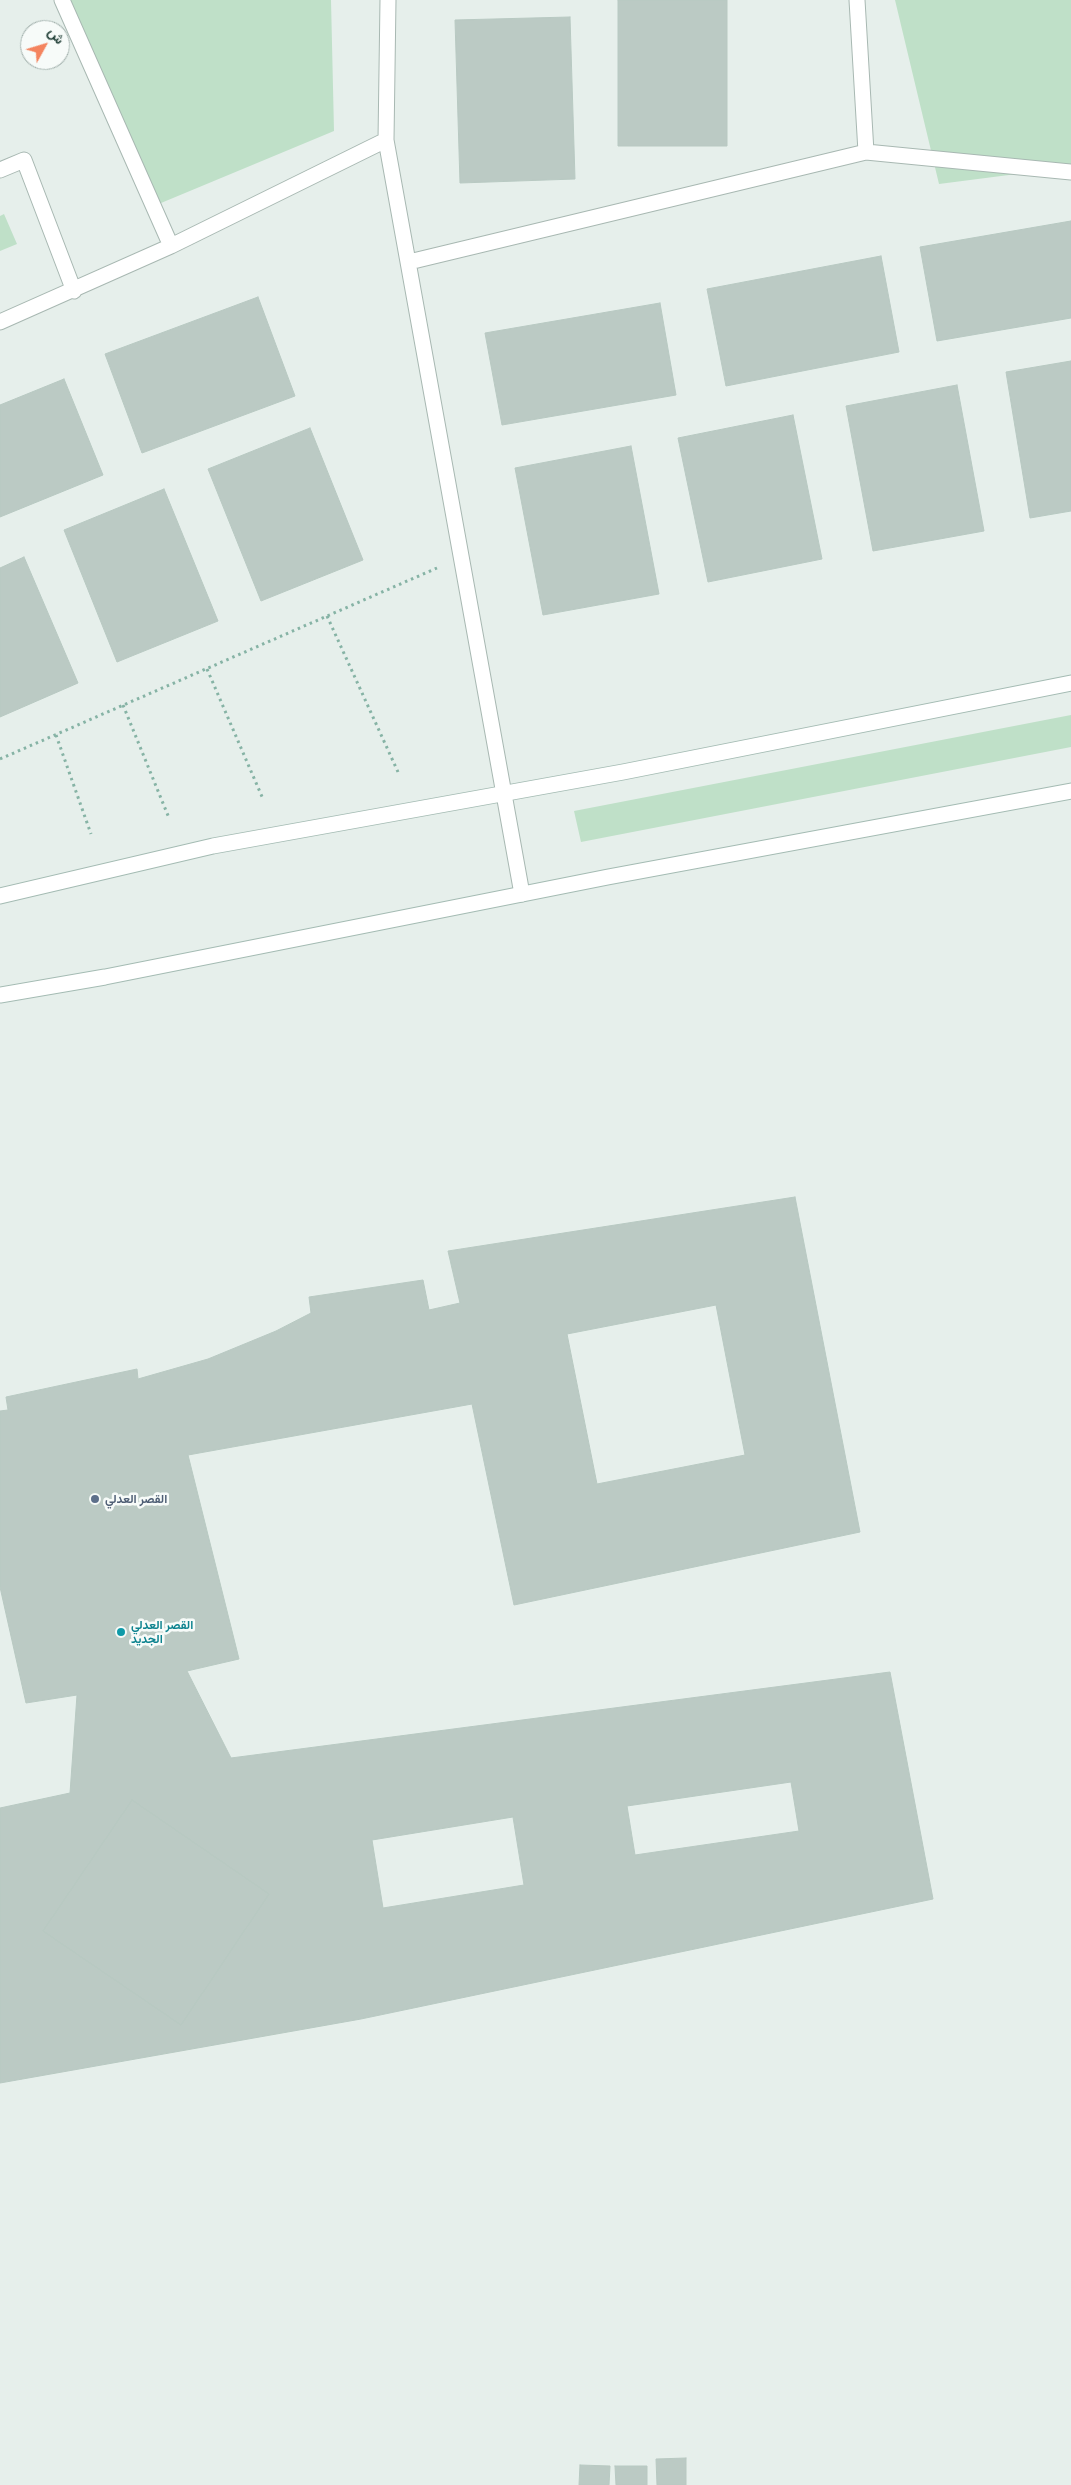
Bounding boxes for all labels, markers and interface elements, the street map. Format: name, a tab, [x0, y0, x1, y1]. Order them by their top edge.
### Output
north arrow	[20, 20, 70, 70]
text: ش	[44, 24, 68, 48]
place label: القصر العدلي	[105, 1492, 167, 1506]
marker: القصر العدلي	[89, 1493, 101, 1505]
place label: القصر العدلي الجديد	[131, 1618, 193, 1646]
marker: القصر العدلي الجديد	[115, 1626, 127, 1638]

